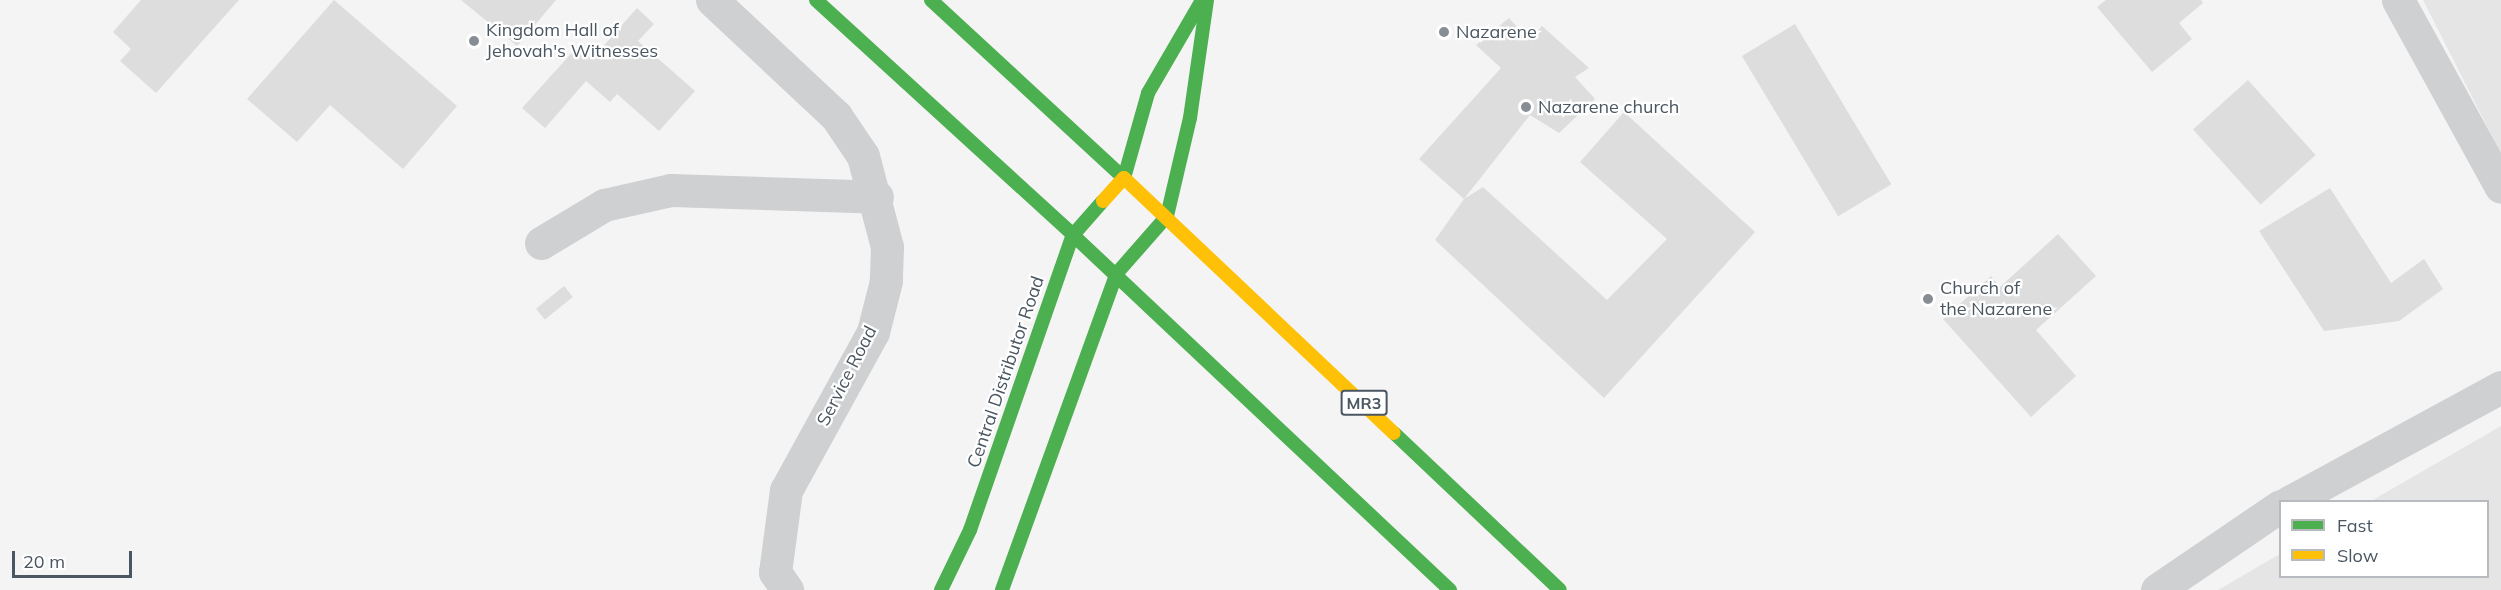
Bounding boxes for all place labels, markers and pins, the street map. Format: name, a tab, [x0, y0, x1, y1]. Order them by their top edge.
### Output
place label: Kingdom Hall of Jehovah's Witnesses	[486, 20, 658, 63]
place label: Nazarene	[1456, 21, 1537, 43]
marker: Nazarene	[1437, 25, 1451, 39]
marker: Kingdom Hall of Jehovah's Witnesses	[467, 34, 481, 48]
place label: Nazarene church	[1538, 96, 1679, 118]
marker: Nazarene church	[1519, 100, 1533, 114]
place label: Church of the Nazarene	[1940, 278, 2052, 320]
marker: Church of the Nazarene	[1921, 292, 1935, 306]

